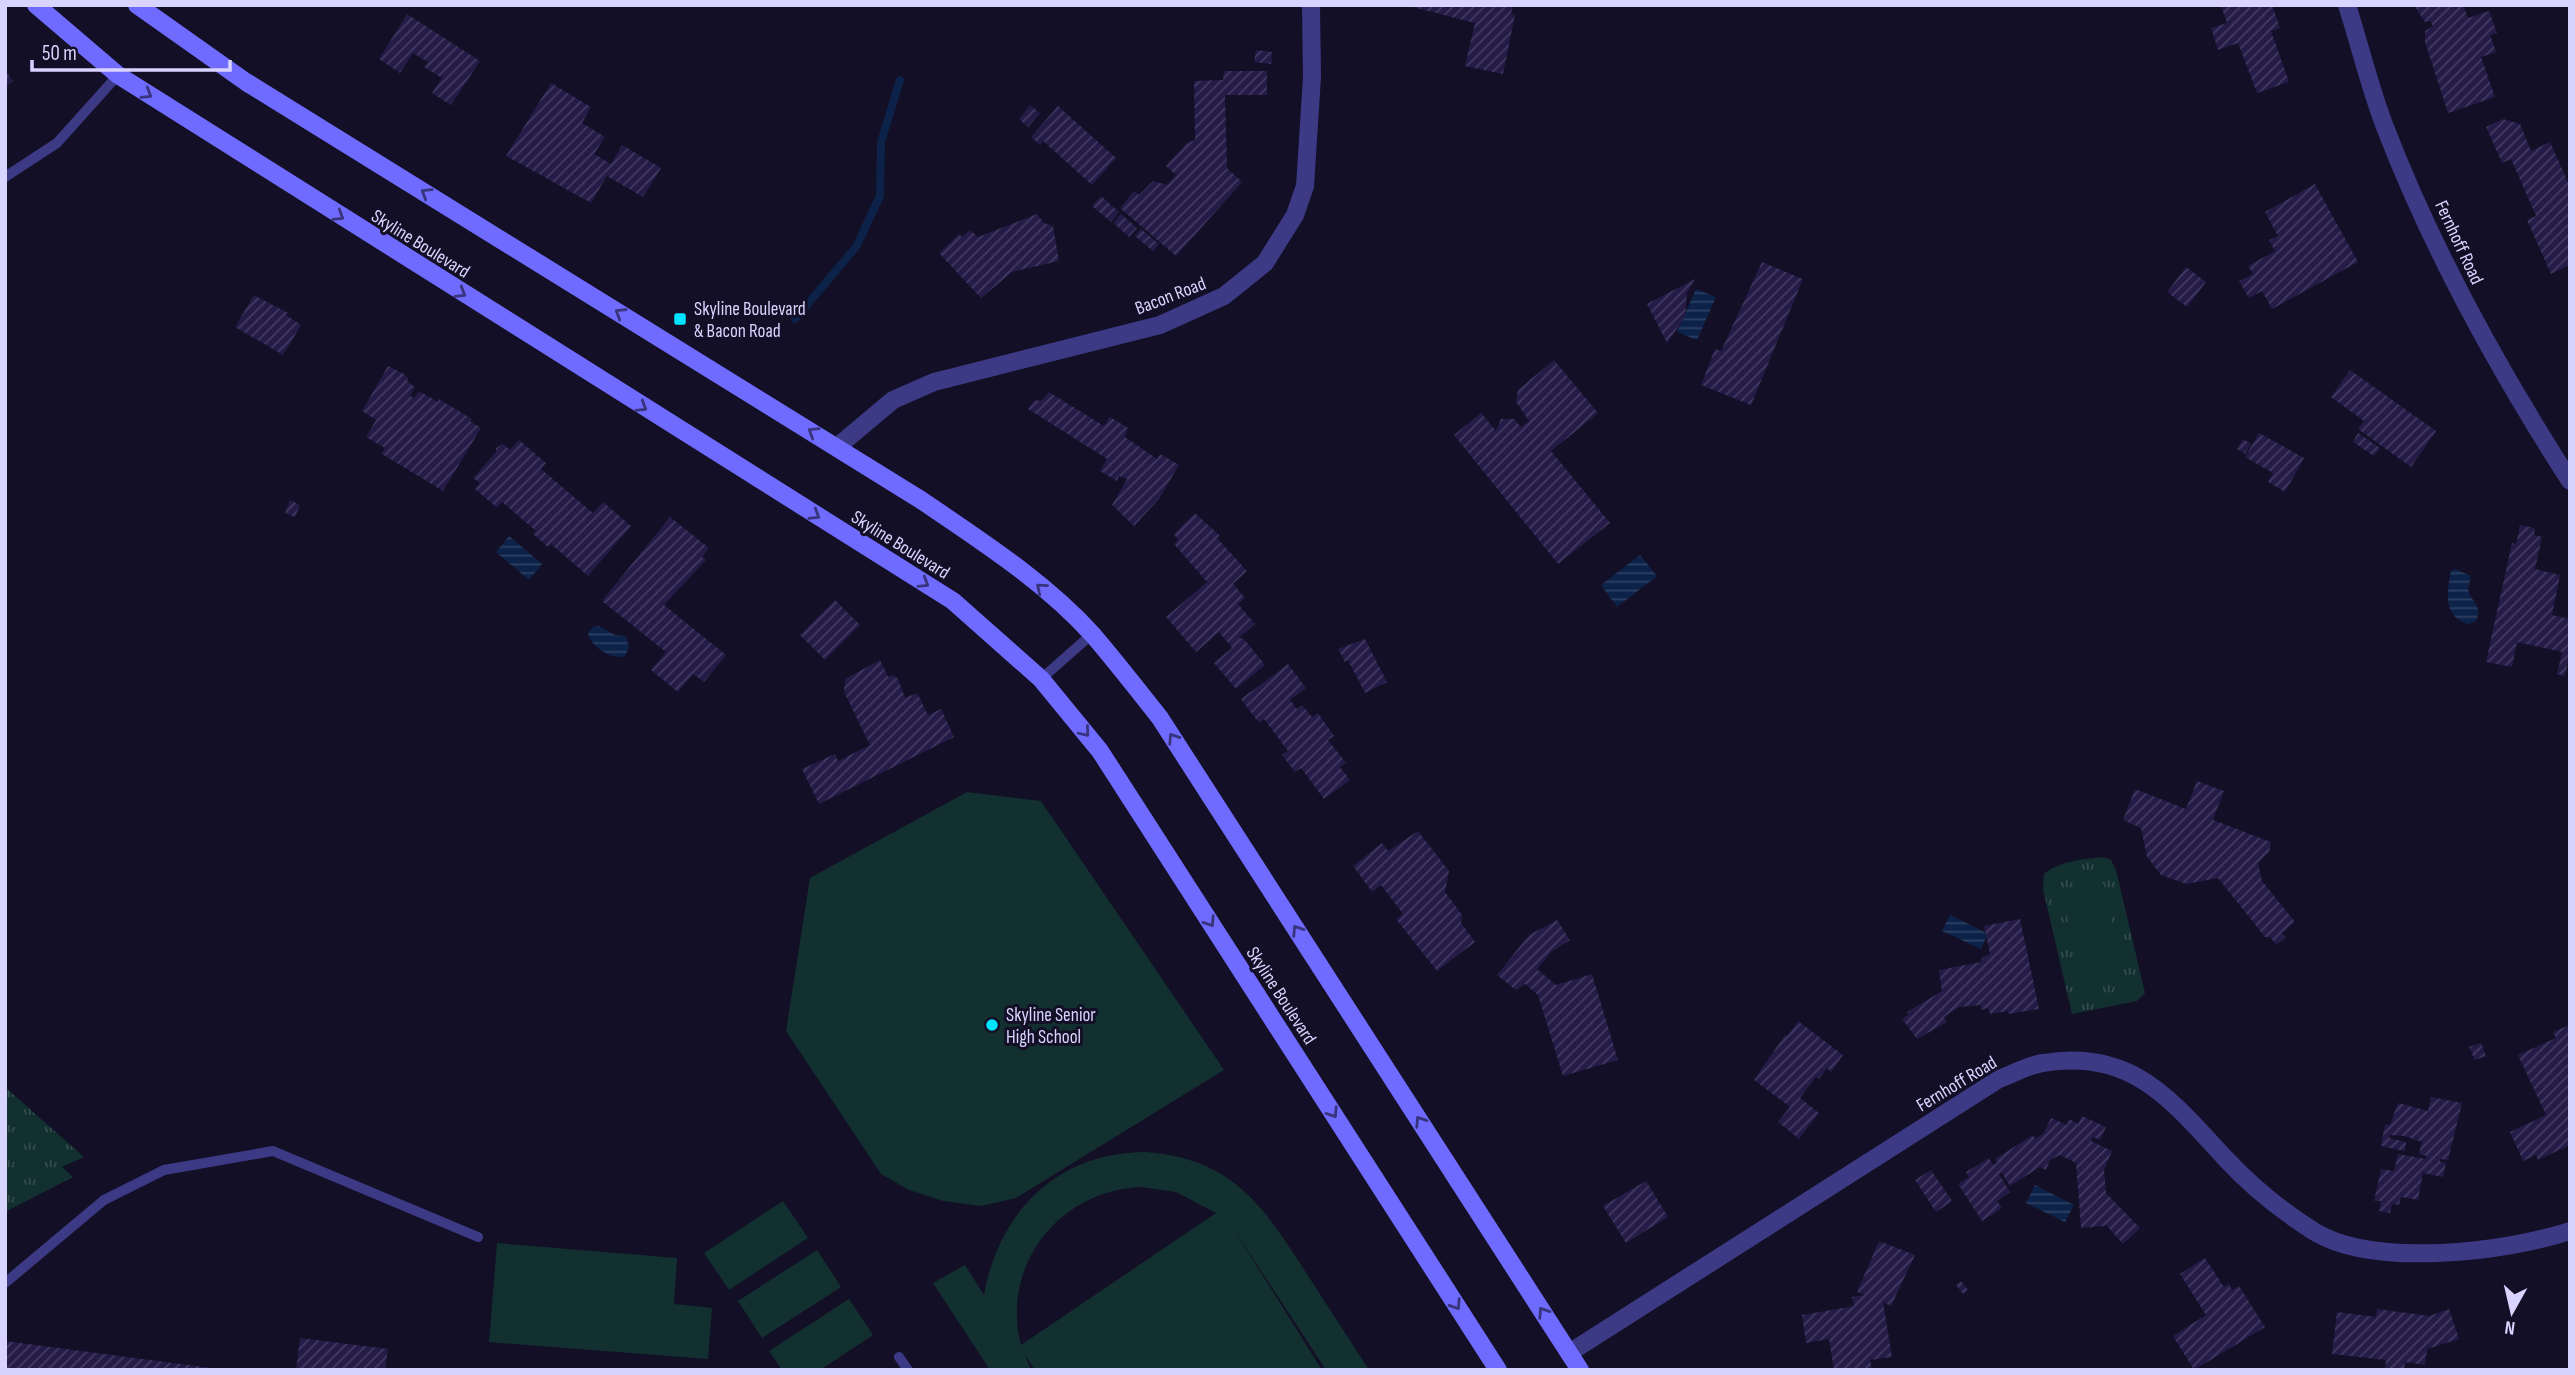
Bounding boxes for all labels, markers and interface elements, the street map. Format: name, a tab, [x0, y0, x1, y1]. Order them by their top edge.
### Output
scale bar	[32, 28, 229, 72]
text: 50 m	[42, 41, 77, 66]
one-way arrow	[139, 85, 152, 98]
one-way arrow	[421, 189, 434, 202]
street label: Fernhoff Road	[2429, 197, 2488, 288]
street label: Skyline Boulevard	[367, 205, 474, 284]
one-way arrow	[331, 207, 344, 220]
street label: Bacon Road	[1132, 272, 1209, 320]
one-way arrow	[453, 284, 466, 297]
place label: Skyline Boulevard & Bacon Road	[694, 298, 806, 343]
one-way arrow	[614, 308, 627, 321]
marker: Skyline Boulevard & Bacon Road	[672, 311, 688, 327]
one-way arrow	[635, 398, 648, 411]
one-way arrow	[808, 428, 821, 441]
street label: Skyline Boulevard	[847, 506, 954, 585]
one-way arrow	[807, 507, 820, 520]
one-way arrow	[916, 574, 929, 587]
one-way arrow	[1037, 584, 1050, 596]
one-way arrow	[1076, 724, 1089, 737]
one-way arrow	[1169, 733, 1182, 746]
one-way arrow	[1202, 914, 1215, 927]
one-way arrow	[1292, 924, 1305, 937]
street label: Skyline Boulevard	[1241, 943, 1321, 1049]
place label: Skyline Senior High School	[1006, 1004, 1096, 1049]
marker: Skyline Senior High School	[984, 1017, 1000, 1033]
street label: Fernhoff Road	[1912, 1051, 2001, 1117]
one-way arrow	[1324, 1105, 1337, 1118]
one-way arrow	[1415, 1116, 1428, 1129]
north arrow	[2477, 1277, 2547, 1347]
one-way arrow	[1447, 1297, 1460, 1310]
one-way arrow	[1538, 1307, 1551, 1320]
text: N	[2503, 1315, 2516, 1339]

